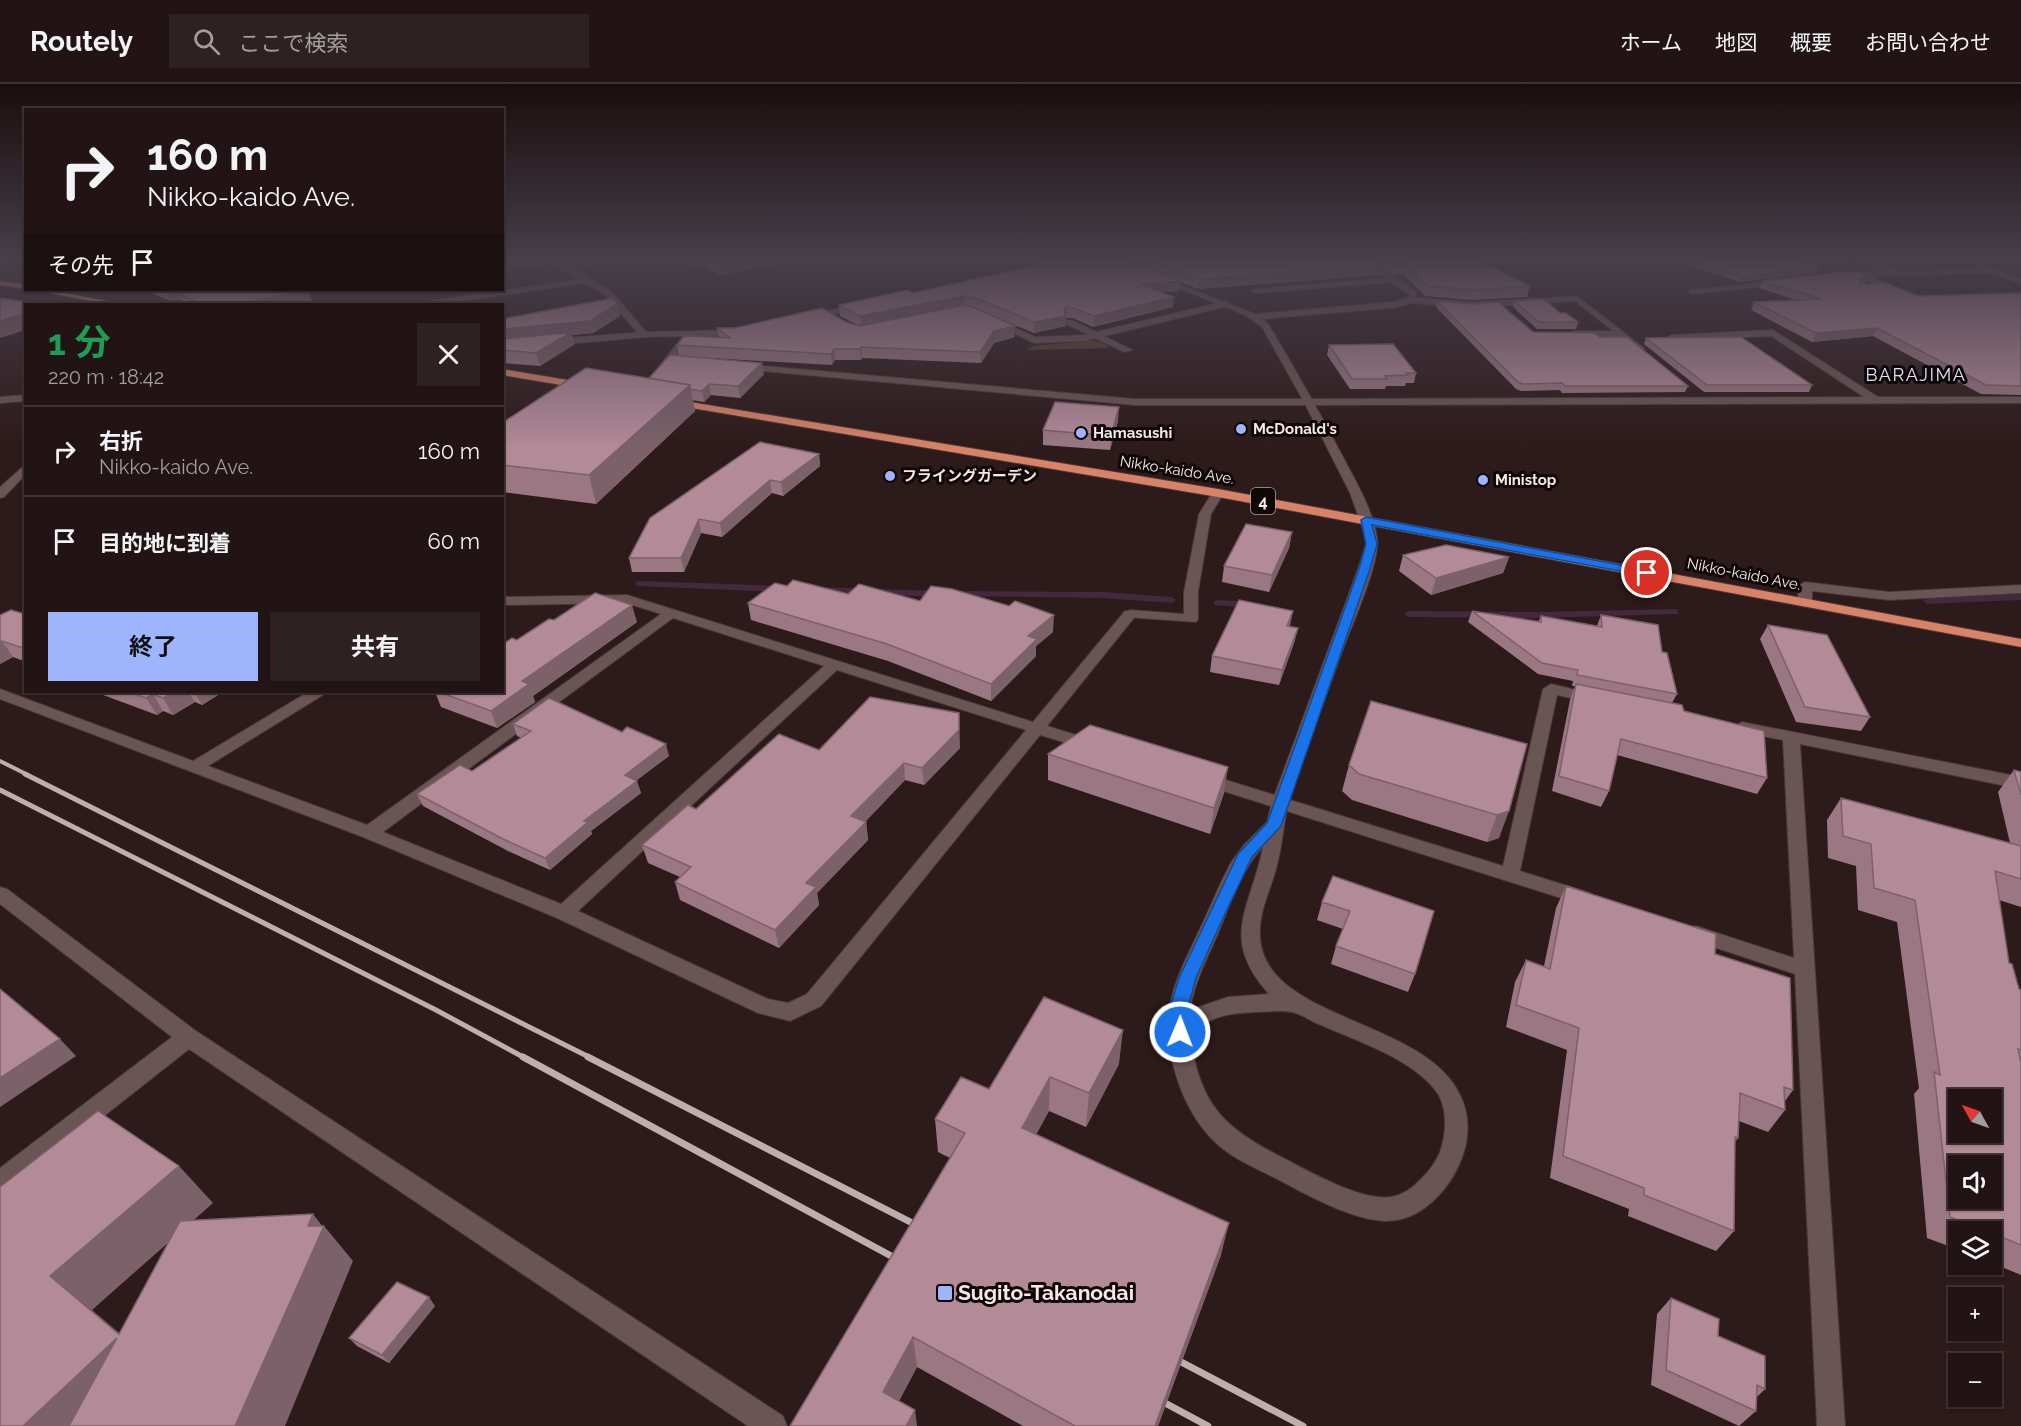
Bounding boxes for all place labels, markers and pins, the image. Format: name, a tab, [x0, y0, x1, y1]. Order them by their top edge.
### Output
place label: McDonald's	[1253, 420, 1337, 438]
marker: McDonald's	[1234, 422, 1248, 436]
place label: Hamasushi	[1093, 424, 1172, 442]
marker: Hamasushi	[1074, 426, 1088, 440]
place label: フライングガーデン	[902, 467, 1037, 485]
marker: フライングガーデン	[883, 469, 897, 483]
place label: Ministop	[1495, 471, 1557, 489]
marker: Ministop	[1476, 473, 1490, 487]
pin	[1621, 547, 1672, 598]
place label: Sugito-Takanodai	[958, 1280, 1134, 1305]
marker: Sugito-Takanodai	[936, 1284, 954, 1302]

